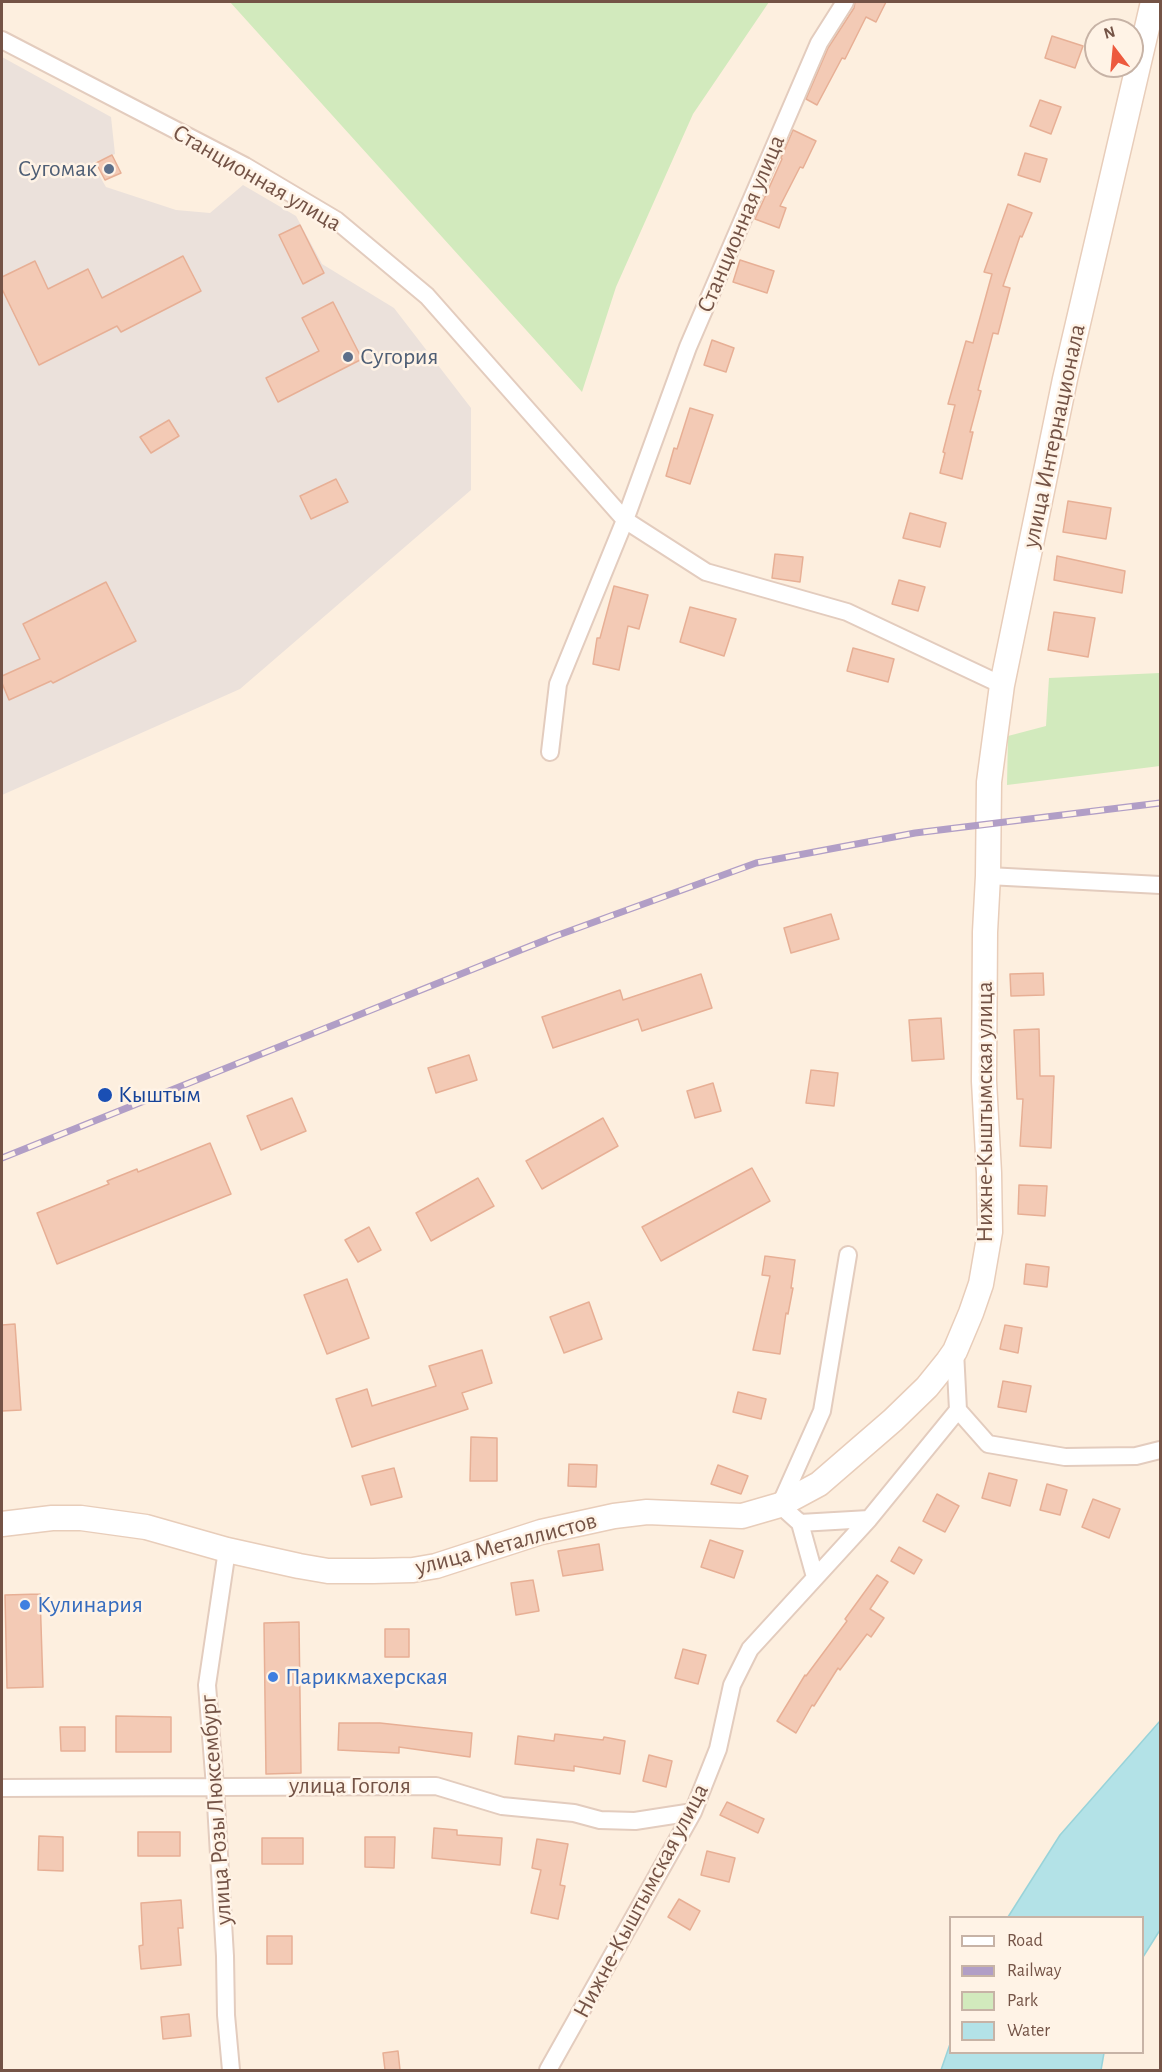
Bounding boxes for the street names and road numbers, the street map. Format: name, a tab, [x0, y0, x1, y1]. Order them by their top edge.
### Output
street label: Станционная улица	[167, 118, 347, 238]
street label: Станционная улица	[691, 131, 791, 317]
street label: улица Интернационала	[1016, 321, 1092, 551]
street label: Нижне-Кыштымская улица	[971, 981, 999, 1243]
street label: улица Металлистов	[412, 1506, 600, 1582]
street label: улица Розы Люксембург	[194, 1694, 238, 1926]
street label: улица Гоголя	[289, 1772, 411, 1800]
street label: Нижне-Кыштымская улица	[567, 1779, 715, 2023]

